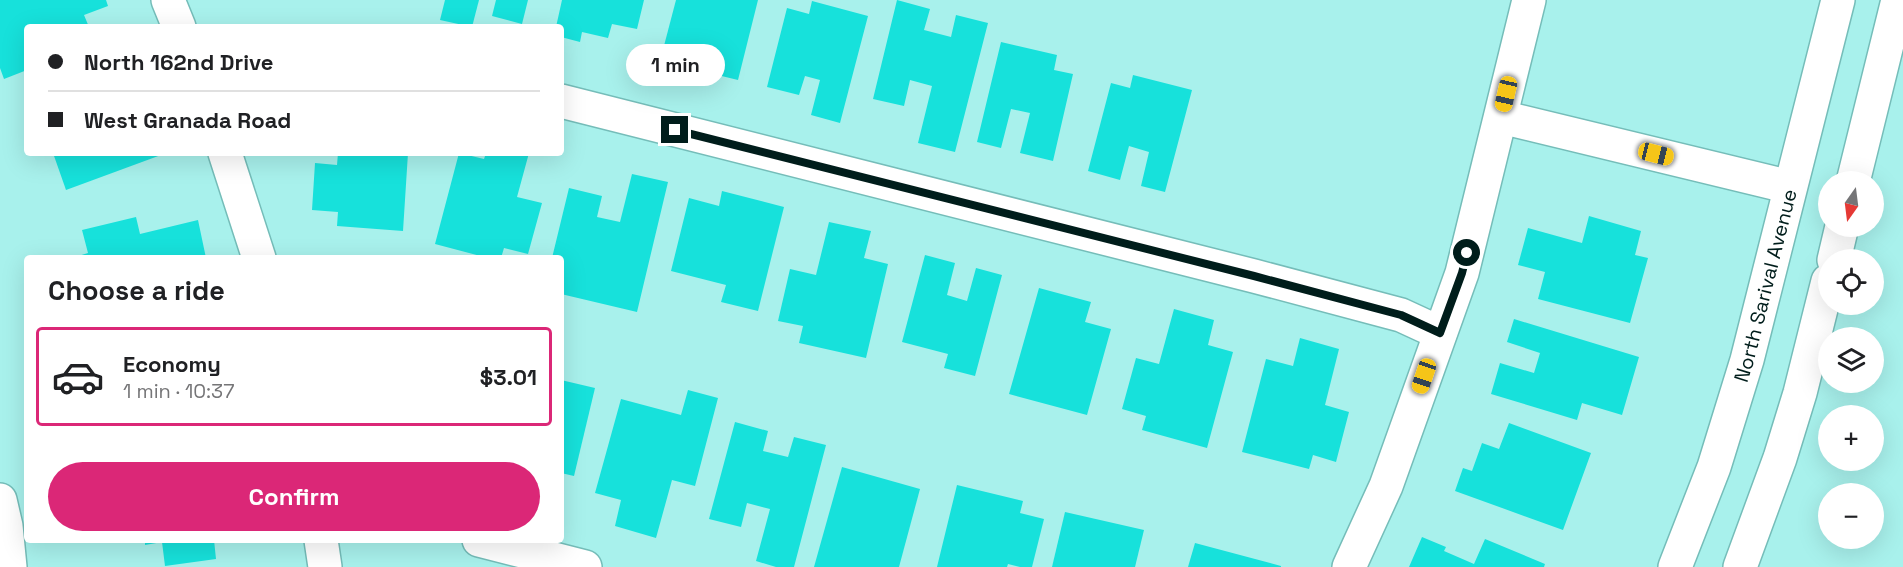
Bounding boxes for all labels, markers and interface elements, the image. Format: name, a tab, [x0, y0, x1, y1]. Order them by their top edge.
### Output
callout: 1 min	[626, 43, 724, 85]
text: North 162nd Drive	[84, 48, 273, 76]
text: 1 min	[651, 52, 700, 78]
car	[1493, 74, 1519, 114]
text: West Granada Road	[84, 106, 291, 134]
route end	[661, 116, 688, 143]
car	[1636, 141, 1676, 167]
north arrow	[1818, 171, 1884, 237]
map controls	[1818, 171, 1884, 549]
street label: North Sarival Avenue	[1728, 186, 1803, 385]
route start	[1453, 239, 1480, 266]
button: locate	[1818, 249, 1884, 315]
text: Choose a ride	[48, 273, 225, 308]
button: layers	[1818, 327, 1884, 393]
icon: car	[51, 350, 105, 404]
text: Economy	[123, 350, 221, 378]
car	[1410, 356, 1438, 396]
text: $3.01	[480, 363, 537, 391]
text: 1 min · 10:37	[123, 378, 234, 404]
button: +	[1818, 405, 1884, 471]
button: Confirm	[48, 462, 540, 531]
button: −	[1818, 483, 1884, 549]

